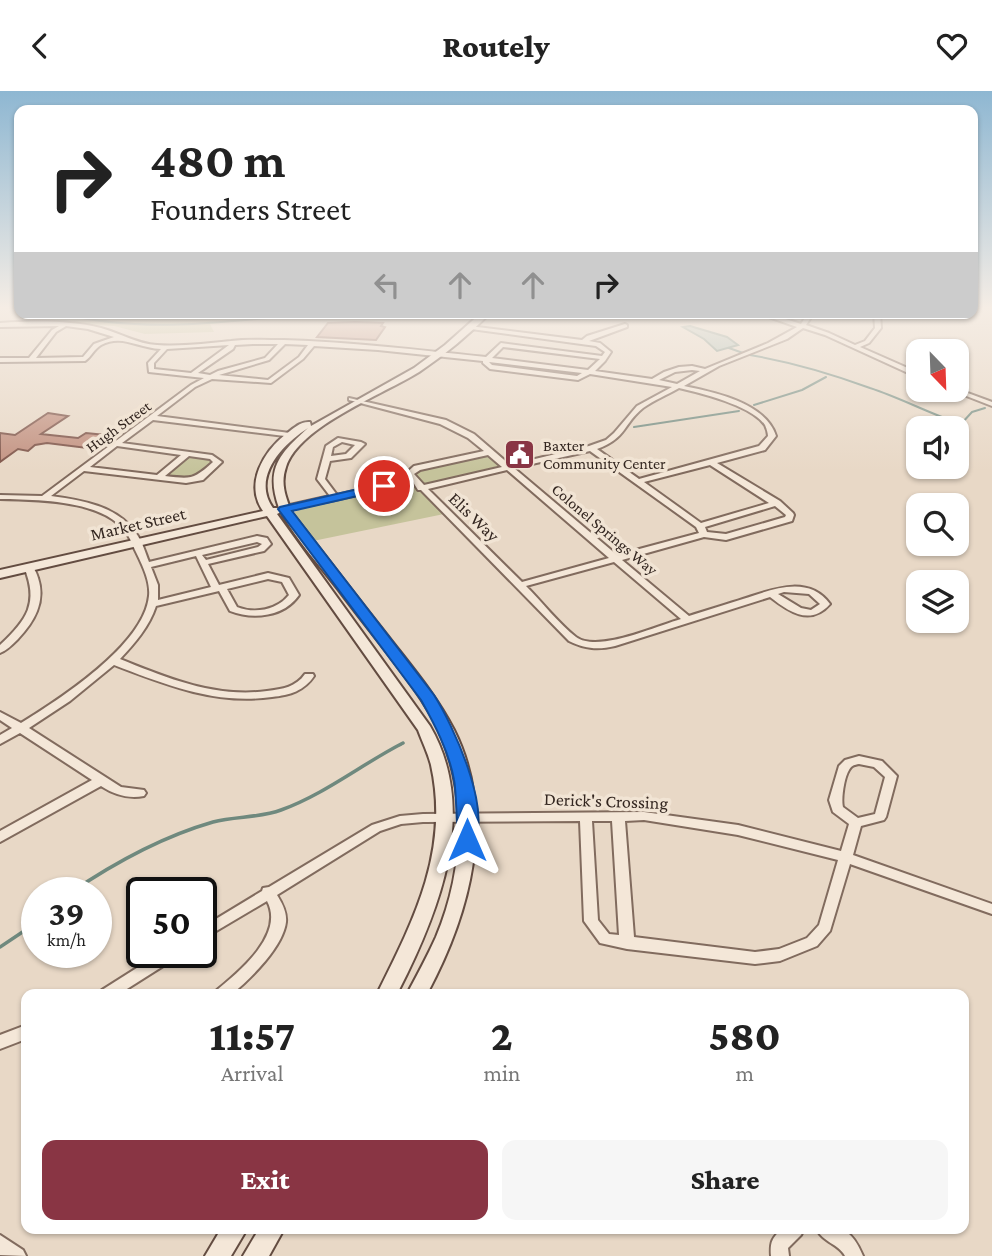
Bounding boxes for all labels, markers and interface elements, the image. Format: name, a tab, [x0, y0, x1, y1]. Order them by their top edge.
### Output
icon: back	[21, 27, 59, 65]
icon: heart	[933, 27, 971, 65]
text: Routely	[442, 28, 550, 64]
icon: right	[35, 133, 126, 224]
text: 480 m	[150, 133, 286, 188]
text: Founders Street	[150, 191, 351, 227]
icon: left	[368, 266, 406, 304]
icon: ahead	[441, 266, 479, 304]
icon: ahead	[514, 266, 552, 304]
icon: right	[587, 266, 625, 304]
north arrow	[906, 339, 970, 403]
map controls	[906, 339, 969, 633]
street label: Hugh Street	[83, 397, 155, 456]
button: sound	[906, 416, 969, 479]
public building icon: Baxter Community Center	[503, 437, 537, 471]
place label: Baxter Community Center	[543, 437, 666, 473]
pin	[354, 456, 414, 516]
icon: arrive	[365, 467, 403, 505]
street label: Colonel Springs Way	[548, 480, 661, 580]
street label: Elis Way	[445, 488, 504, 546]
button: search	[906, 493, 969, 556]
street label: Market Street	[88, 503, 189, 545]
button: layers	[906, 570, 969, 633]
street label: Derick's Crossing	[544, 789, 669, 813]
position arrow	[430, 803, 504, 877]
speed limit sign: 50	[126, 877, 217, 968]
text: 39	[48, 894, 85, 933]
text: km/h	[47, 930, 86, 950]
text: 11:57	[209, 1012, 295, 1059]
text: 2	[491, 1012, 513, 1059]
text: 580	[708, 1012, 781, 1059]
text: Arrival	[221, 1060, 283, 1086]
text: min	[483, 1060, 520, 1086]
text: m	[735, 1060, 754, 1086]
button: Exit	[42, 1140, 488, 1220]
button: Share	[502, 1140, 948, 1220]

